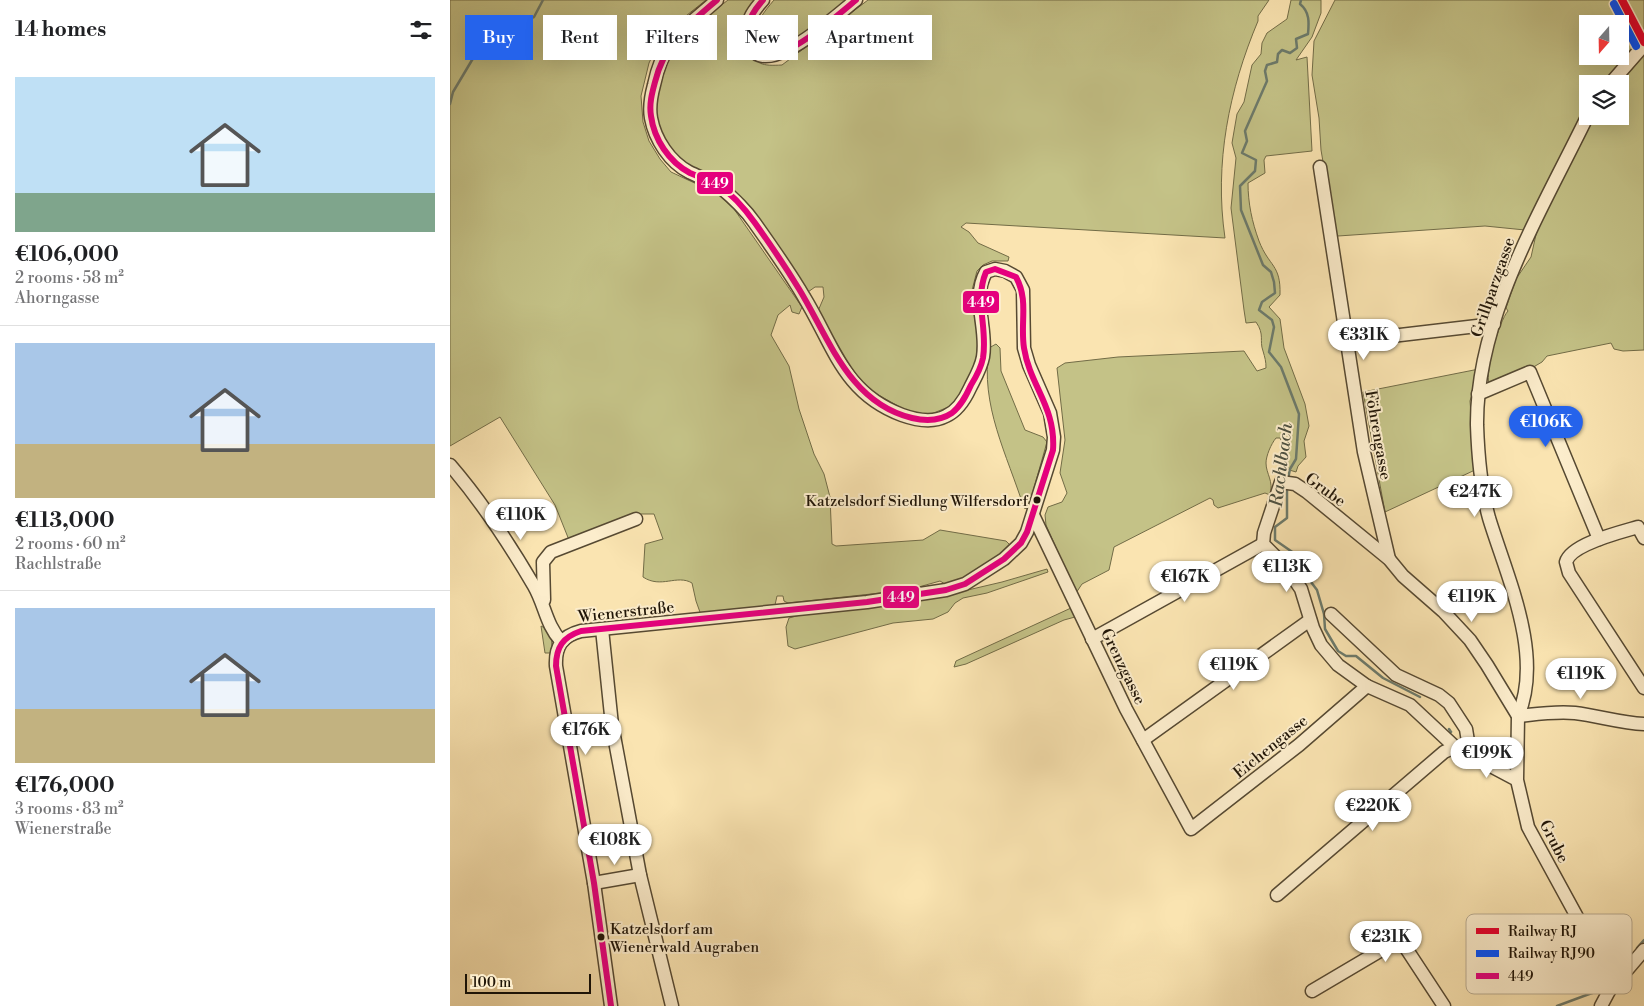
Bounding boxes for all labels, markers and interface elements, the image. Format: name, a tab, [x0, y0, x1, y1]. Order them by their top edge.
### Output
chip: Buy	[465, 15, 533, 60]
chip: Rent	[543, 15, 617, 60]
chip: Filters	[627, 15, 717, 60]
chip: New	[727, 15, 798, 60]
chip: Apartment	[808, 15, 932, 60]
north arrow	[1579, 15, 1629, 65]
map controls	[1579, 15, 1629, 125]
icon: filters	[407, 16, 435, 44]
text: 14 homes	[15, 17, 106, 43]
button: layers	[1579, 75, 1629, 125]
icon: home	[180, 110, 270, 200]
line badge: 449	[696, 171, 734, 195]
text: 449	[701, 175, 729, 193]
street label: Grillparzgasse	[1467, 235, 1519, 340]
text: €106,000	[15, 242, 119, 268]
text: 2 rooms · 58 m²	[15, 268, 124, 288]
text: Ahorngasse	[15, 288, 100, 308]
line badge: 449	[962, 290, 1000, 314]
text: 449	[967, 294, 995, 312]
pin: €331K	[1329, 318, 1399, 361]
text: €331K	[1339, 325, 1389, 345]
icon: home	[180, 375, 270, 465]
street label: Föhrengasse	[1360, 389, 1396, 482]
pin: €106K	[1511, 406, 1581, 448]
text: €106K	[1520, 412, 1572, 432]
water label: Rachlbach	[1265, 421, 1298, 509]
street label: Grube	[1301, 468, 1350, 511]
pin: €247K	[1440, 476, 1510, 518]
text: €247K	[1449, 482, 1501, 502]
place label: Katzelsdorf Siedlung Wilfersdorf	[806, 492, 1029, 511]
marker: Katzelsdorf Siedlung Wilfersdorf	[1032, 495, 1042, 505]
pin: €110K	[486, 498, 556, 541]
text: €110K	[496, 505, 546, 525]
text: €113,000	[15, 508, 114, 534]
text: 2 rooms · 60 m²	[15, 534, 126, 554]
pin: €113K	[1252, 550, 1322, 593]
text: Rachlstraße	[15, 554, 102, 574]
text: €113K	[1263, 557, 1311, 577]
pin: €167K	[1150, 560, 1220, 603]
text: €167K	[1160, 567, 1210, 587]
pin: €119K	[1437, 580, 1507, 623]
line badge: 449	[882, 585, 920, 609]
text: €119K	[1447, 587, 1497, 607]
text: 449	[887, 589, 915, 607]
street label: Wienerstraße	[576, 597, 675, 627]
street label: Grenzgasse	[1096, 625, 1150, 708]
icon: home	[180, 640, 270, 730]
pin: €119K	[1199, 648, 1269, 691]
text: €119K	[1209, 655, 1259, 675]
pin: €119K	[1546, 658, 1616, 700]
text: €119K	[1556, 664, 1606, 684]
street label: Eichengasse	[1229, 711, 1312, 783]
pin: €176K	[551, 714, 621, 756]
text: €176K	[562, 720, 611, 740]
pin: €199K	[1452, 736, 1522, 779]
text: €199K	[1462, 743, 1512, 763]
text: €176,000	[15, 773, 115, 799]
pin: €220K	[1338, 790, 1408, 832]
text: €220K	[1345, 796, 1401, 816]
text: 3 rooms · 83 m²	[15, 799, 124, 819]
street label: Grube	[1535, 817, 1573, 866]
text: Wienerstraße	[15, 819, 112, 839]
pin: €108K	[580, 824, 650, 866]
text: €108K	[589, 830, 641, 850]
legend	[1466, 914, 1632, 994]
place label: Katzelsdorf am Wienerwald Augraben	[609, 920, 759, 957]
pin: €231K	[1351, 920, 1421, 963]
text: Railway RJ	[1508, 923, 1577, 941]
text: €231K	[1361, 927, 1411, 947]
marker: Katzelsdorf am Wienerwald Augraben	[596, 932, 606, 942]
text: Railway RJ90	[1508, 945, 1595, 963]
text: 449	[1508, 968, 1533, 986]
scale bar	[465, 971, 591, 994]
text: 100 m	[472, 974, 511, 992]

